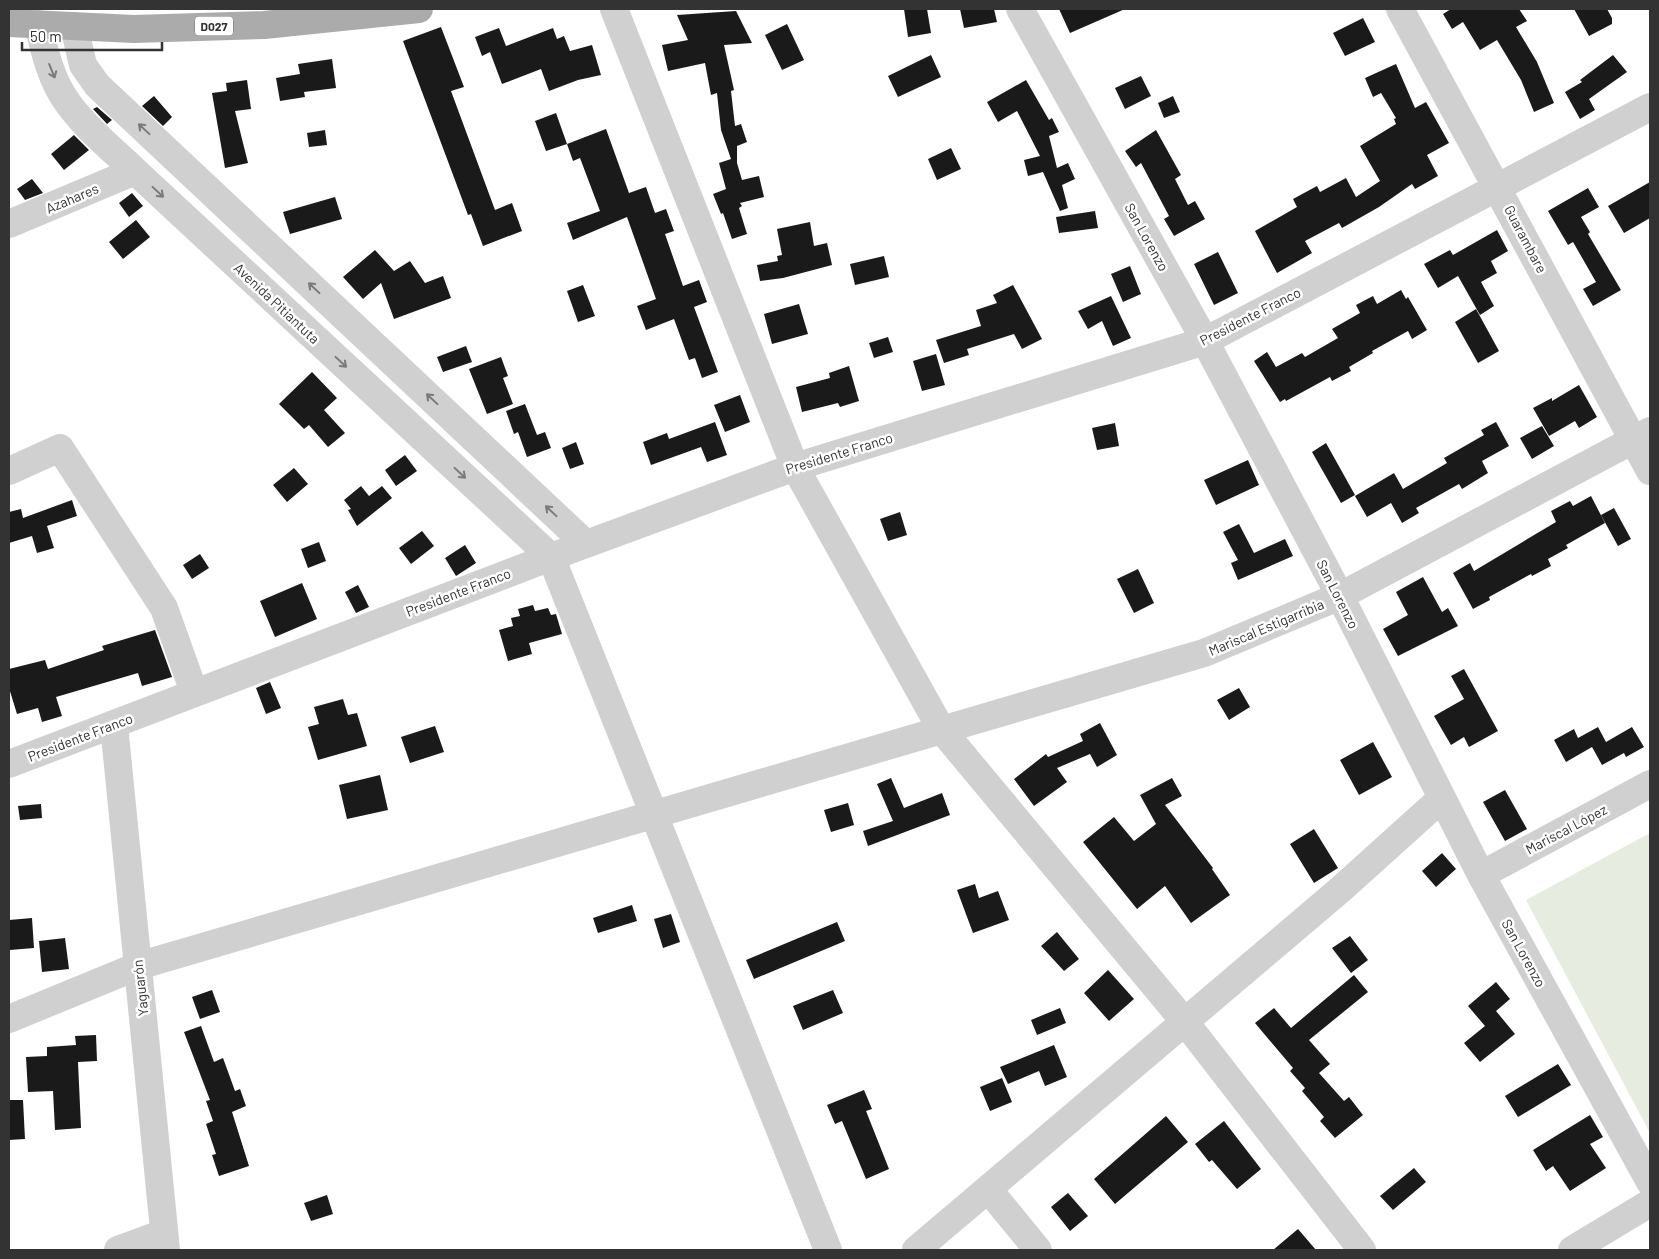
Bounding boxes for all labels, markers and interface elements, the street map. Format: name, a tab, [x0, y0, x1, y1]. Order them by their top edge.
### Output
road number: D027	[195, 16, 233, 36]
scale bar	[22, 20, 162, 52]
text: 50 m	[30, 27, 62, 45]
one-way arrow	[47, 63, 57, 78]
one-way arrow	[138, 123, 150, 135]
street label: Azahares	[43, 179, 101, 217]
one-way arrow	[151, 186, 164, 198]
street label: San Lorenzo	[1121, 200, 1173, 274]
street label: Guarambare	[1501, 202, 1551, 276]
street label: Avenida Pitiantuta	[231, 259, 323, 347]
one-way arrow	[307, 282, 320, 294]
street label: Presidente Franco	[1197, 283, 1303, 349]
one-way arrow	[335, 356, 348, 368]
one-way arrow	[426, 393, 438, 405]
street label: Presidente Franco	[783, 429, 895, 477]
one-way arrow	[454, 467, 467, 479]
one-way arrow	[544, 505, 557, 517]
street label: San Lorenzo	[1313, 557, 1363, 631]
street label: Presidente Franco	[403, 564, 513, 620]
street label: Mariscal Estigarribia	[1206, 595, 1326, 659]
street label: Presidente Franco	[25, 709, 135, 765]
street label: Mariscal López	[1522, 800, 1610, 858]
street label: San Lorenzo	[1498, 916, 1550, 990]
street label: Yaguarón	[129, 959, 151, 1017]

